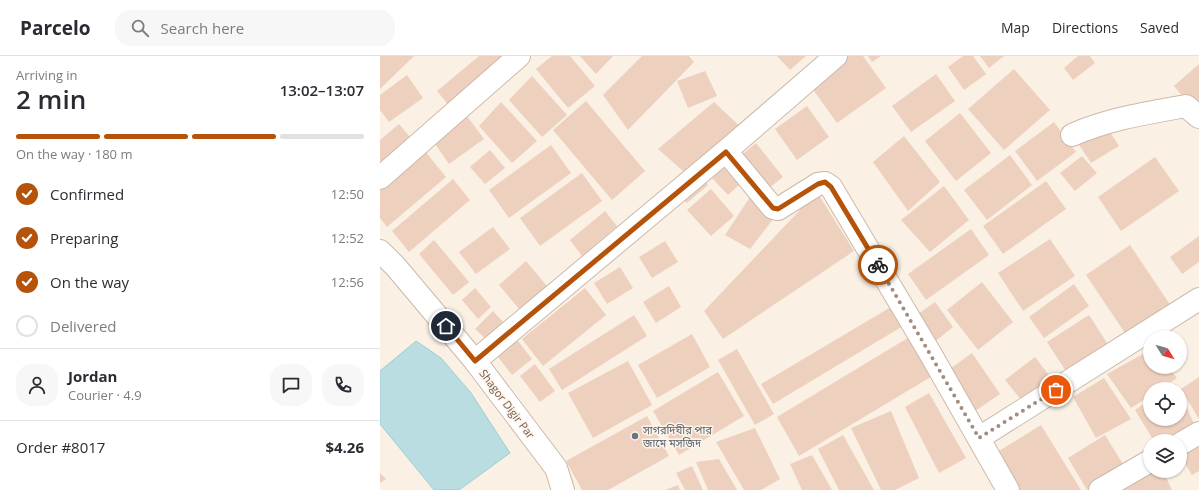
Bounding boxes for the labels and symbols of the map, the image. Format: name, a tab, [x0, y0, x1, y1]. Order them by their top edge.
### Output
courier	[858, 245, 898, 285]
pin	[429, 309, 463, 343]
north arrow	[1143, 330, 1187, 374]
street label: Shagor Digir Par	[476, 366, 539, 442]
pin	[1039, 373, 1073, 407]
place label: সাগরদিঘীর পার জামে মসজিদ	[642, 422, 712, 450]
marker: সাগরদিঘীর পার জামে মসজিদ	[630, 431, 640, 441]

